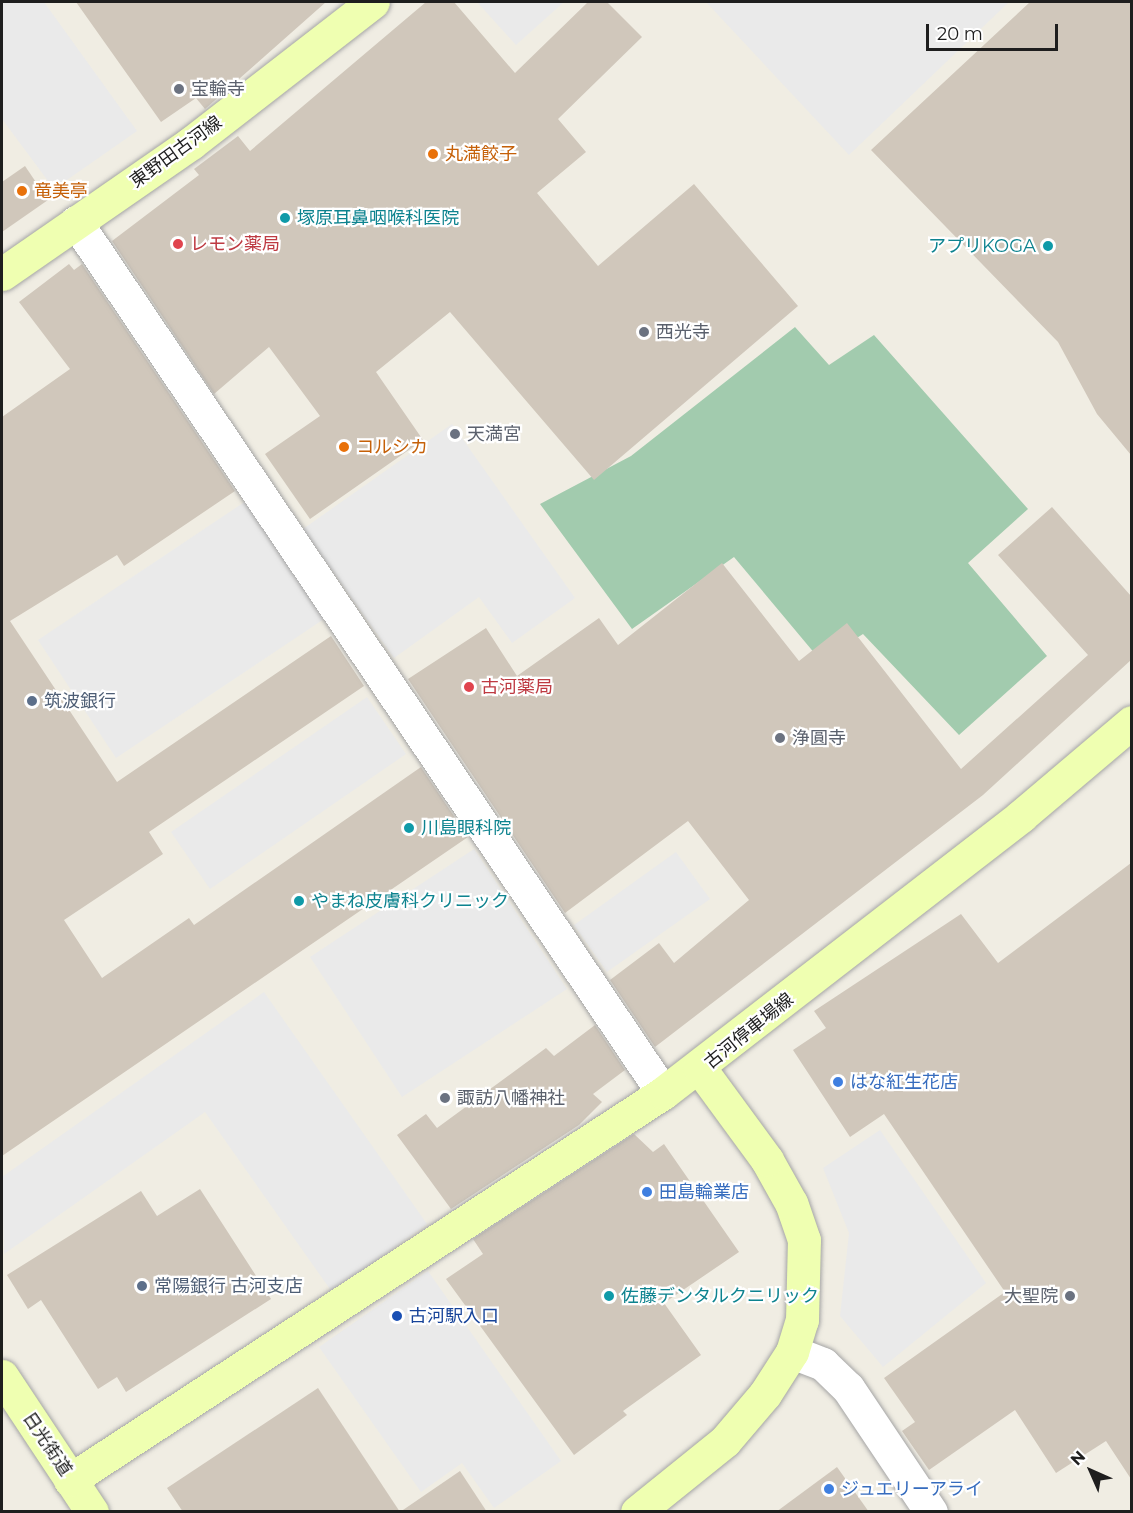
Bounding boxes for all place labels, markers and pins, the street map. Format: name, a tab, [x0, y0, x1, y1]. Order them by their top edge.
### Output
place label: 宝輪寺	[191, 78, 245, 100]
marker: 宝輪寺	[172, 82, 186, 96]
place label: 丸満餃子	[445, 143, 517, 165]
marker: 丸満餃子	[426, 147, 440, 161]
place label: 竜美亭	[34, 180, 88, 202]
marker: 竜美亭	[15, 184, 29, 198]
place label: 塚原耳鼻咽喉科医院	[297, 207, 459, 229]
marker: 塚原耳鼻咽喉科医院	[278, 211, 292, 225]
place label: レモン薬局	[190, 233, 280, 255]
place label: アプリKOGA	[928, 235, 1036, 257]
marker: レモン薬局	[171, 237, 185, 251]
marker: アプリKOGA	[1041, 239, 1055, 253]
place label: 西光寺	[656, 321, 710, 343]
marker: 西光寺	[637, 325, 651, 339]
place label: 天満宮	[467, 423, 521, 445]
marker: 天満宮	[448, 427, 462, 441]
place label: コルシカ	[356, 436, 428, 458]
marker: コルシカ	[337, 440, 351, 454]
place label: 古河薬局	[481, 676, 553, 698]
marker: 古河薬局	[462, 680, 476, 694]
place label: 筑波銀行	[44, 690, 116, 712]
marker: 筑波銀行	[25, 694, 39, 708]
place label: 浄圓寺	[792, 727, 846, 749]
marker: 浄圓寺	[773, 731, 787, 745]
place label: 川島眼科院	[421, 817, 511, 839]
marker: 川島眼科院	[402, 821, 416, 835]
place label: やまね皮膚科クリニック	[311, 890, 509, 912]
marker: やまね皮膚科クリニック	[292, 894, 306, 908]
place label: はな紅生花店	[850, 1071, 958, 1093]
marker: はな紅生花店	[831, 1075, 845, 1089]
place label: 諏訪八幡神社	[457, 1087, 565, 1109]
marker: 諏訪八幡神社	[438, 1091, 452, 1105]
place label: 田島輪業店	[659, 1181, 749, 1203]
marker: 田島輪業店	[640, 1185, 654, 1199]
place label: 常陽銀行 古河支店	[154, 1275, 303, 1297]
marker: 常陽銀行 古河支店	[135, 1279, 149, 1293]
place label: 佐藤デンタルクニリック	[621, 1285, 819, 1307]
place label: 大聖院	[1004, 1285, 1058, 1307]
marker: 佐藤デンタルクニリック	[602, 1289, 616, 1303]
marker: 大聖院	[1063, 1289, 1077, 1303]
place label: 古河駅入口	[409, 1305, 499, 1327]
marker: 古河駅入口	[390, 1309, 404, 1323]
place label: ジュエリーアライ	[841, 1478, 985, 1500]
marker: ジュエリーアライ	[822, 1482, 836, 1496]

